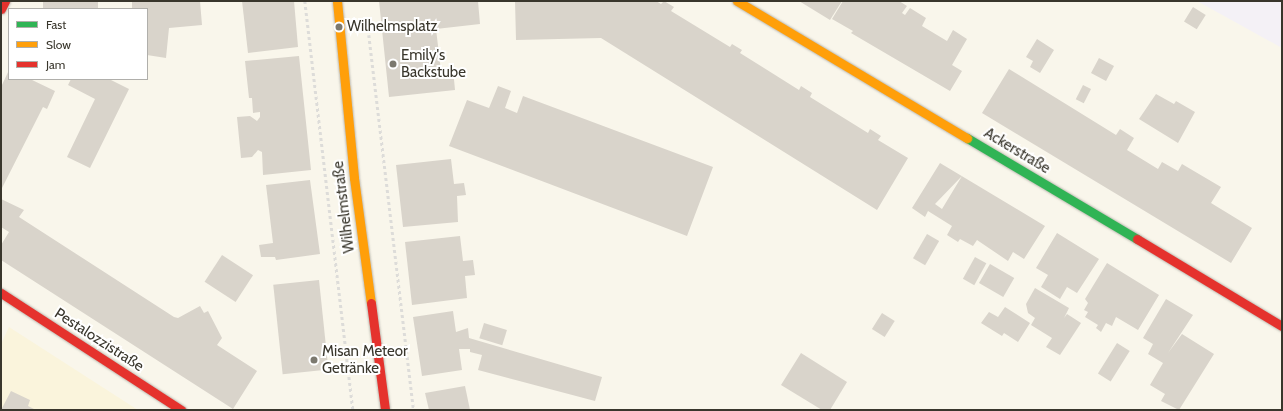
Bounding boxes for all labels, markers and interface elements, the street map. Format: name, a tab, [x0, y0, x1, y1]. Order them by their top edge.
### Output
legend	[8, 8, 148, 80]
text: Fast	[46, 17, 66, 32]
place label: Wilhelmsplatz	[347, 18, 438, 36]
marker: Wilhelmsplatz	[334, 22, 344, 32]
text: Slow	[46, 37, 71, 52]
place label: Emily's Backstube	[401, 46, 466, 81]
text: Jam	[46, 57, 65, 72]
marker: Emily's Backstube	[388, 59, 398, 69]
street label: Ackerstraße	[981, 124, 1053, 178]
street label: Wilhelmstraße	[329, 160, 359, 254]
street label: Pestalozzistraße	[51, 304, 147, 376]
place label: Misan Meteor Getränke	[322, 342, 408, 377]
marker: Misan Meteor Getränke	[309, 355, 319, 365]

